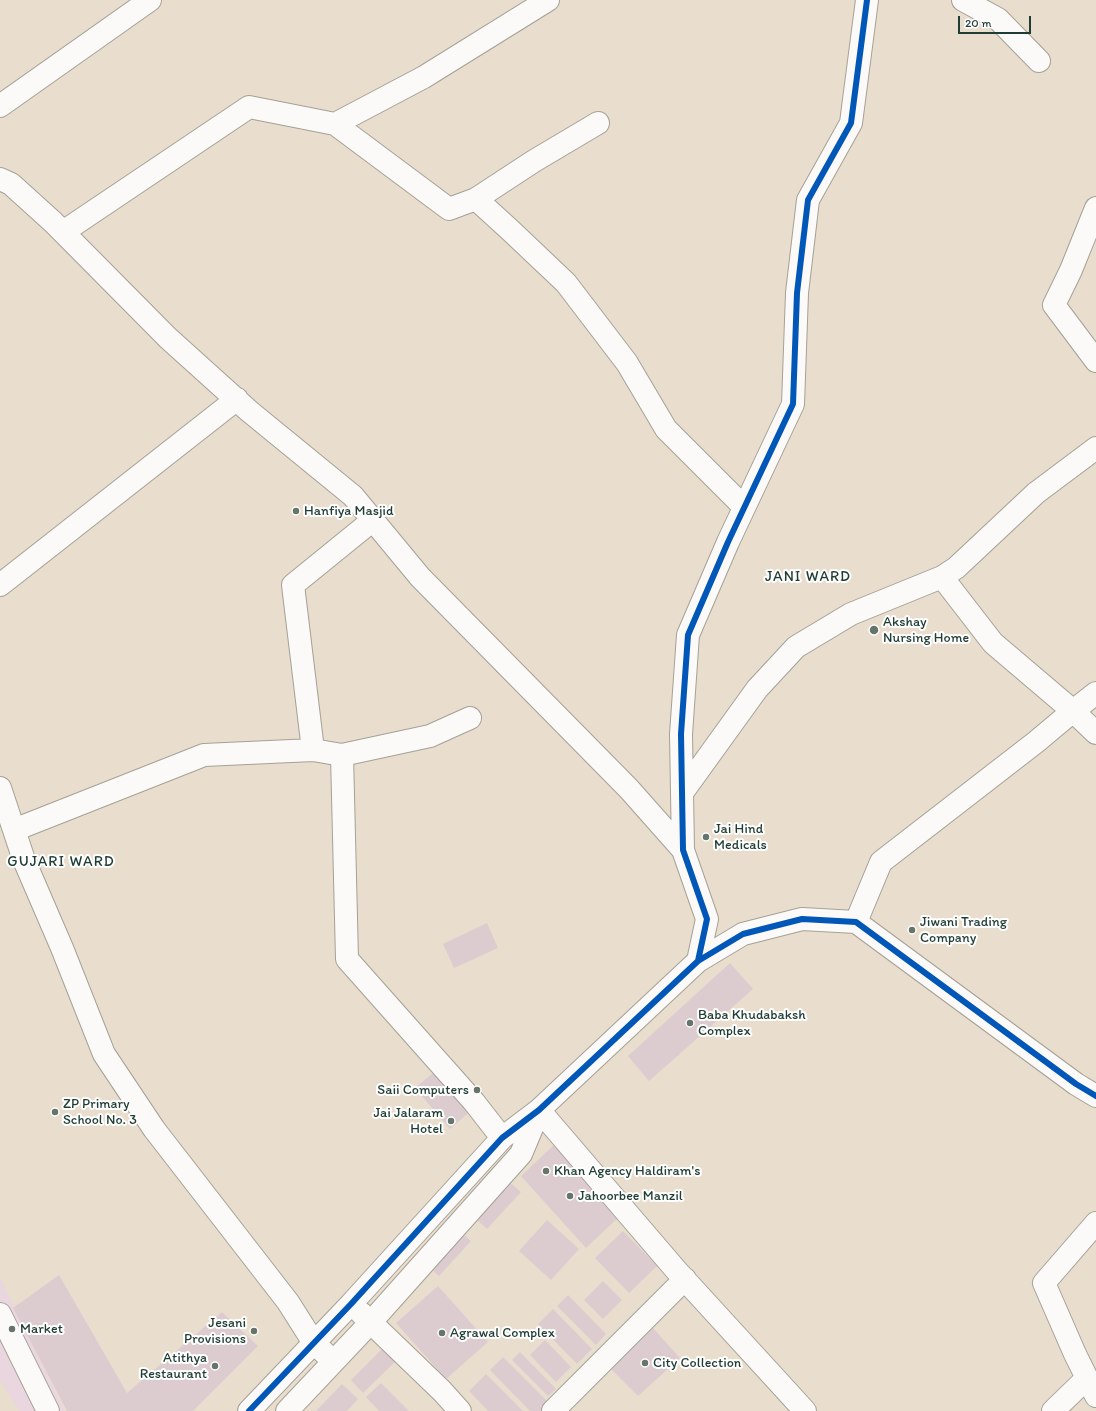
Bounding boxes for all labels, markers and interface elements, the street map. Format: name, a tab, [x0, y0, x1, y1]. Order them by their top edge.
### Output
scale bar	[960, 8, 1033, 34]
text: 20 m	[965, 16, 992, 30]
place label: Hanfiya Masjid	[304, 503, 394, 519]
marker: Hanfiya Masjid	[291, 506, 301, 516]
district label: JANI WARD	[766, 568, 850, 586]
place label: Akshay Nursing Home	[883, 614, 969, 646]
marker: Akshay Nursing Home	[868, 624, 880, 636]
place label: Jai Hind Medicals	[714, 821, 767, 854]
marker: Jai Hind Medicals	[701, 832, 711, 842]
district label: GUJARI WARD	[7, 853, 115, 871]
place label: Jiwani Trading Company	[920, 914, 1007, 946]
marker: Jiwani Trading Company	[907, 925, 917, 935]
place label: Baba Khudabaksh Complex	[698, 1007, 806, 1040]
marker: Baba Khudabaksh Complex	[685, 1018, 695, 1028]
place label: Saii Computers	[377, 1082, 469, 1098]
marker: Saii Computers	[472, 1085, 482, 1095]
place label: ZP Primary School No. 3	[63, 1096, 137, 1128]
place label: Jai Jalaram Hotel	[373, 1105, 443, 1138]
marker: ZP Primary School No. 3	[50, 1107, 60, 1117]
marker: Jai Jalaram Hotel	[446, 1116, 456, 1126]
place label: Khan Agency Haldiram's	[554, 1163, 700, 1179]
marker: Khan Agency Haldiram's	[541, 1166, 551, 1176]
place label: Jahoorbee Manzil	[578, 1188, 683, 1204]
marker: Jahoorbee Manzil	[565, 1191, 575, 1201]
place label: Jesani Provisions	[184, 1315, 246, 1348]
place label: Market	[20, 1321, 63, 1337]
marker: Market	[7, 1324, 17, 1334]
place label: Agrawal Complex	[450, 1325, 555, 1341]
marker: Jesani Provisions	[249, 1326, 259, 1336]
marker: Agrawal Complex	[437, 1328, 447, 1338]
place label: Atithya Restaurant	[140, 1350, 207, 1382]
place label: City Collection	[653, 1355, 741, 1371]
marker: City Collection	[640, 1358, 650, 1368]
marker: Atithya Restaurant	[210, 1361, 220, 1371]

